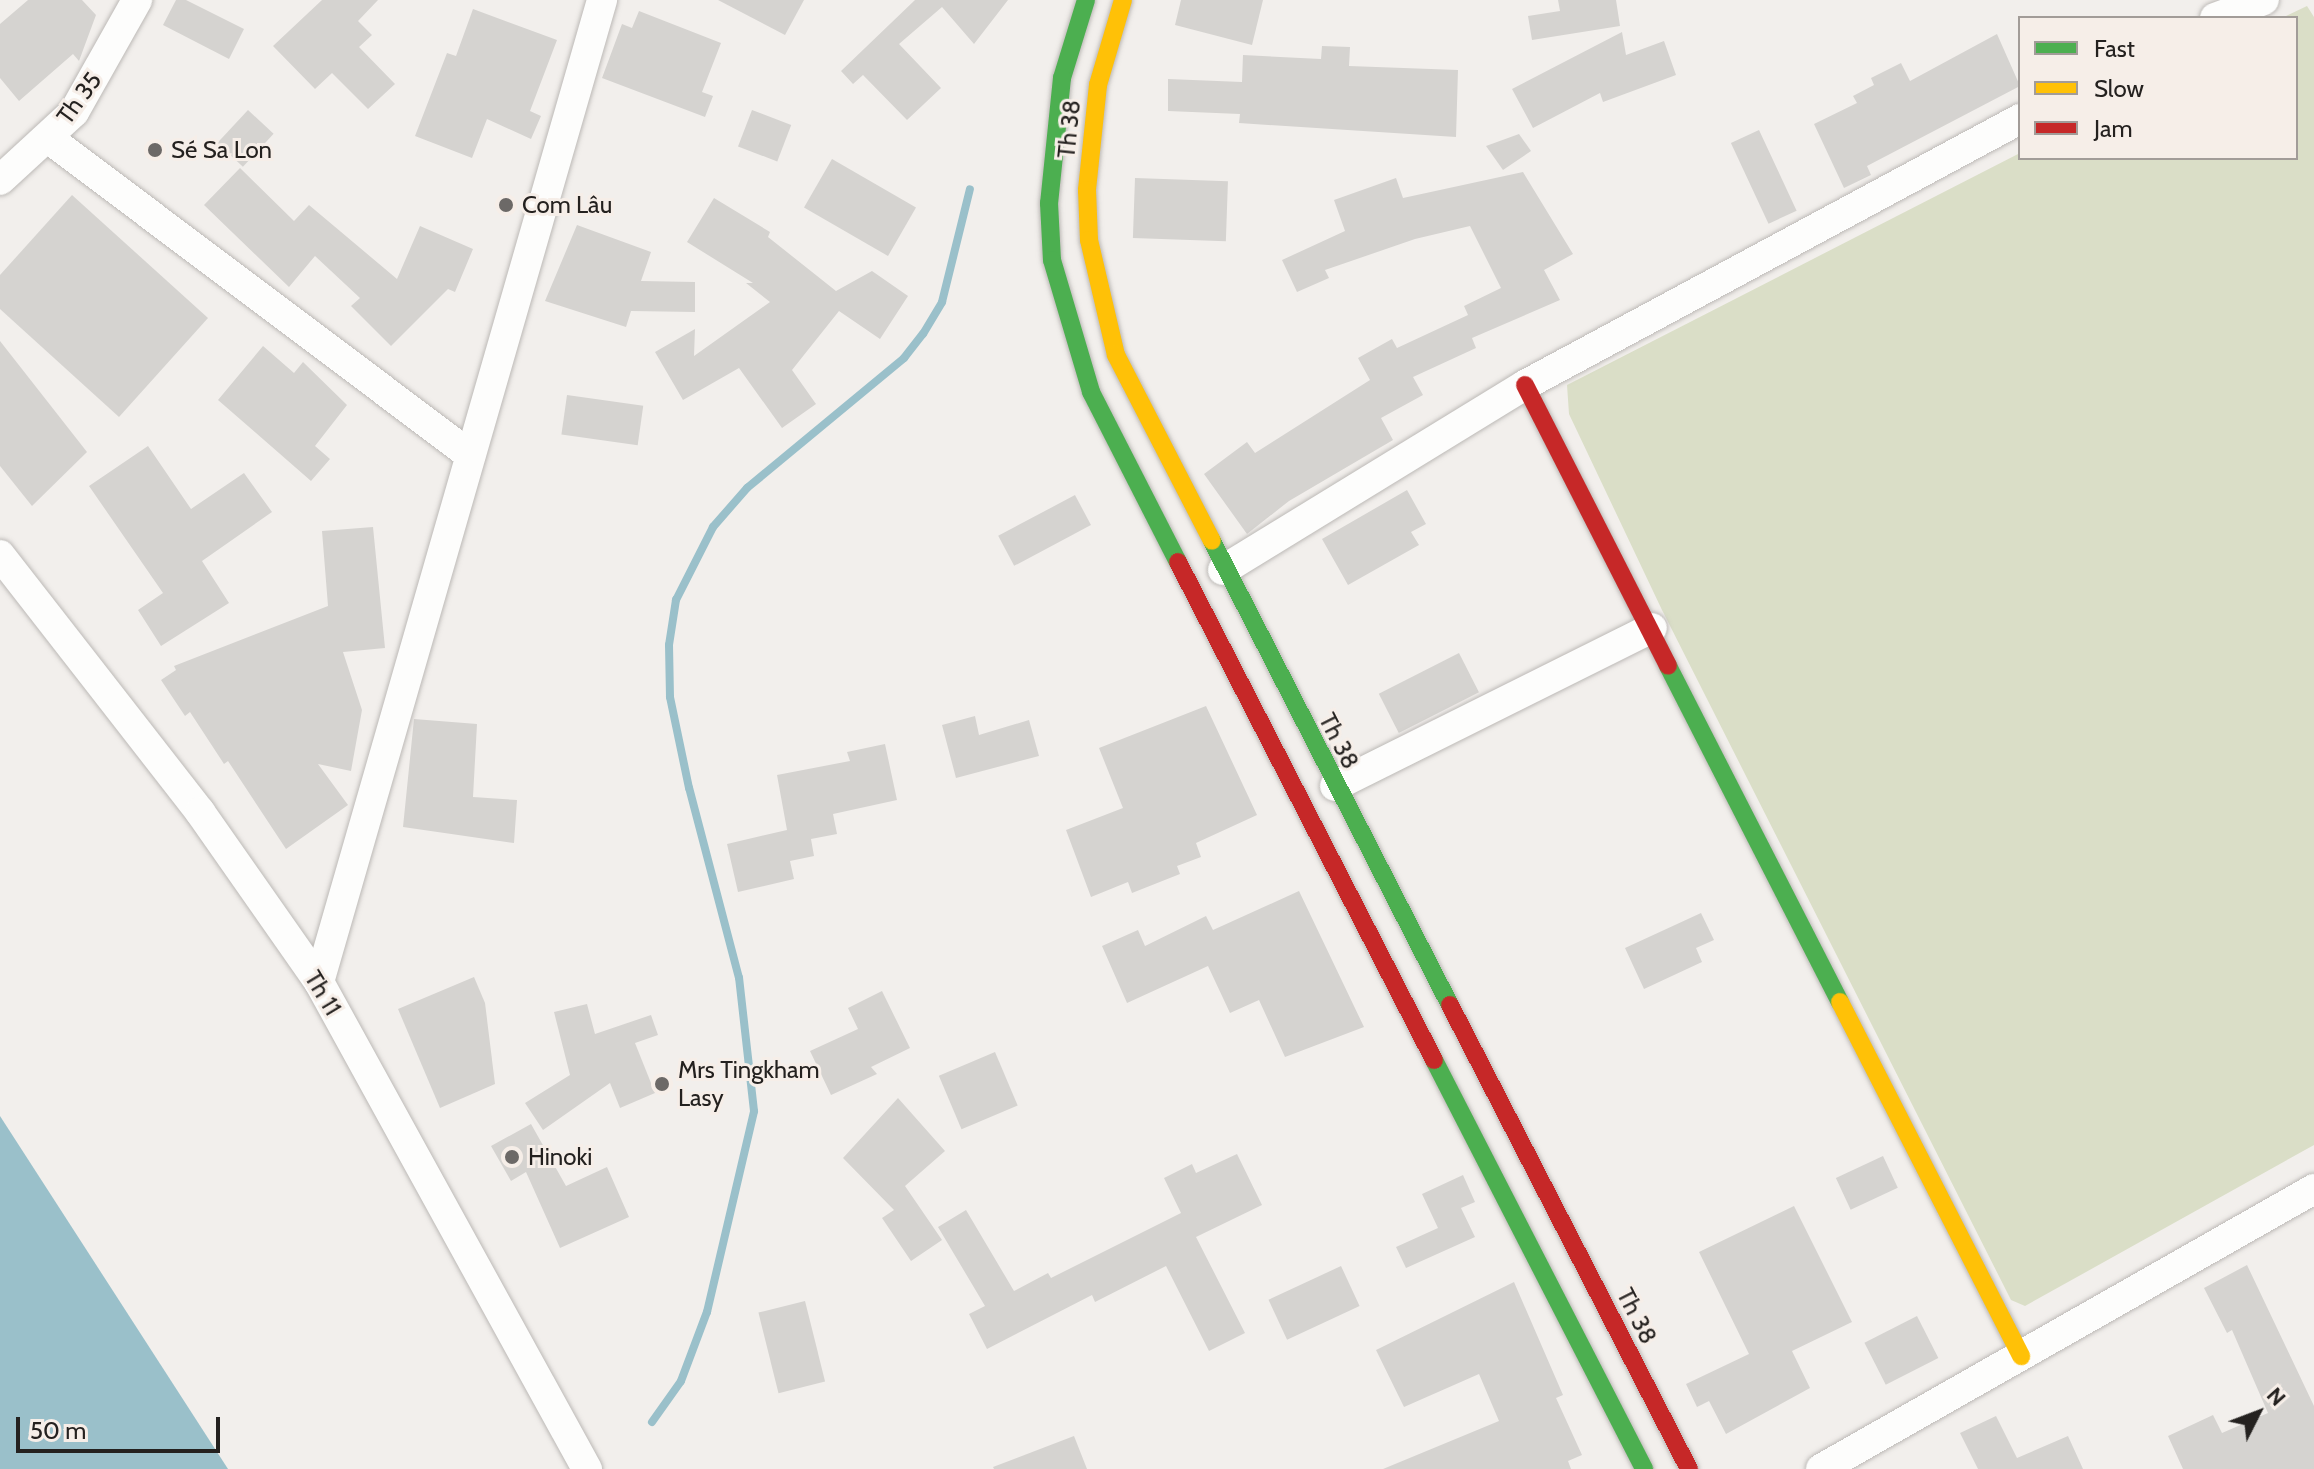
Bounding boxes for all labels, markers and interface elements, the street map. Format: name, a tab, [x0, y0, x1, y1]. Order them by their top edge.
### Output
legend	[2018, 16, 2298, 160]
text: Fast	[2094, 34, 2135, 63]
street label: Th 35	[51, 66, 107, 130]
text: Slow	[2094, 74, 2144, 103]
street label: Th 38	[1052, 98, 1086, 160]
text: Jam	[2094, 114, 2132, 143]
place label: Sé Sa Lon	[171, 136, 272, 164]
marker: Sé Sa Lon	[146, 141, 164, 159]
place label: Com Lâu	[522, 191, 612, 219]
marker: Com Lâu	[497, 196, 515, 214]
street label: Th 38	[1313, 708, 1365, 774]
street label: Th 11	[299, 966, 347, 1020]
place label: Mrs Tingkham Lasy	[678, 1056, 820, 1112]
marker: Mrs Tingkham Lasy	[653, 1075, 671, 1093]
place label: Hinoki	[528, 1143, 592, 1171]
marker: Hinoki	[503, 1148, 521, 1166]
street label: Th 38	[1611, 1283, 1663, 1349]
north arrow	[2218, 1373, 2298, 1453]
text: N	[2261, 1382, 2291, 1411]
scale bar	[20, 1401, 224, 1451]
text: 50 m	[30, 1416, 86, 1445]

